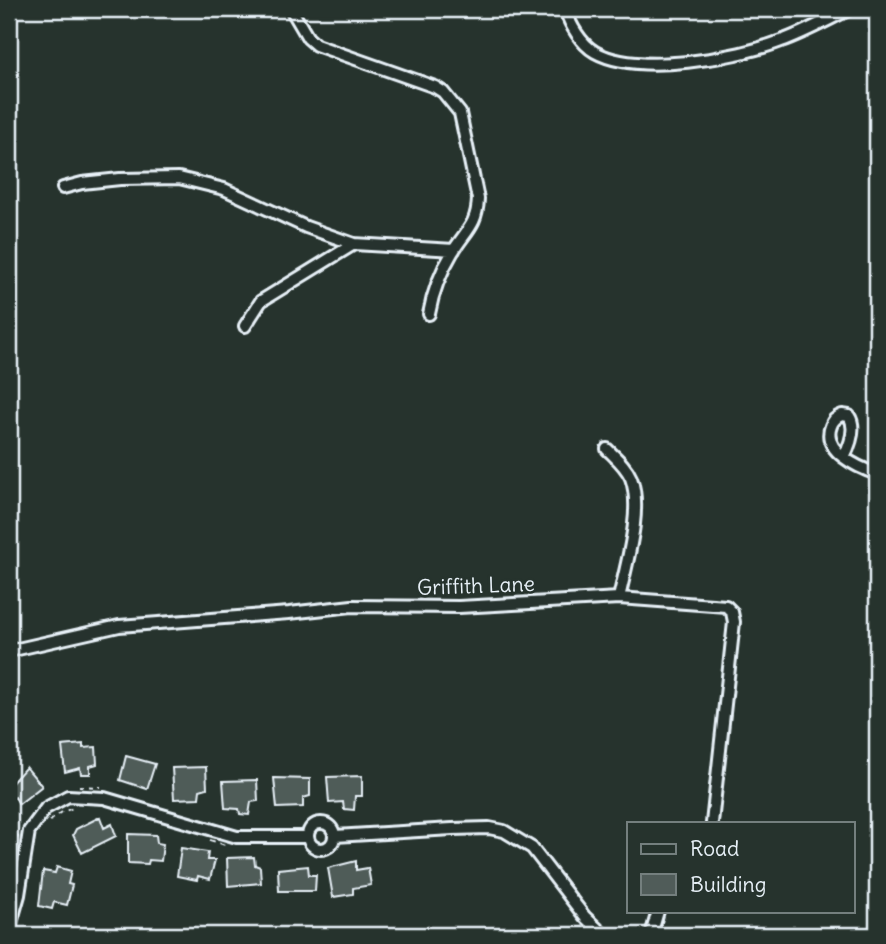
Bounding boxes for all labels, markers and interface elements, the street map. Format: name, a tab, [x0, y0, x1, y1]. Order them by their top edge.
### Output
street label: Griffith Lane	[417, 570, 535, 601]
legend	[627, 822, 854, 912]
text: Road	[690, 835, 739, 862]
text: Building	[690, 871, 766, 898]

